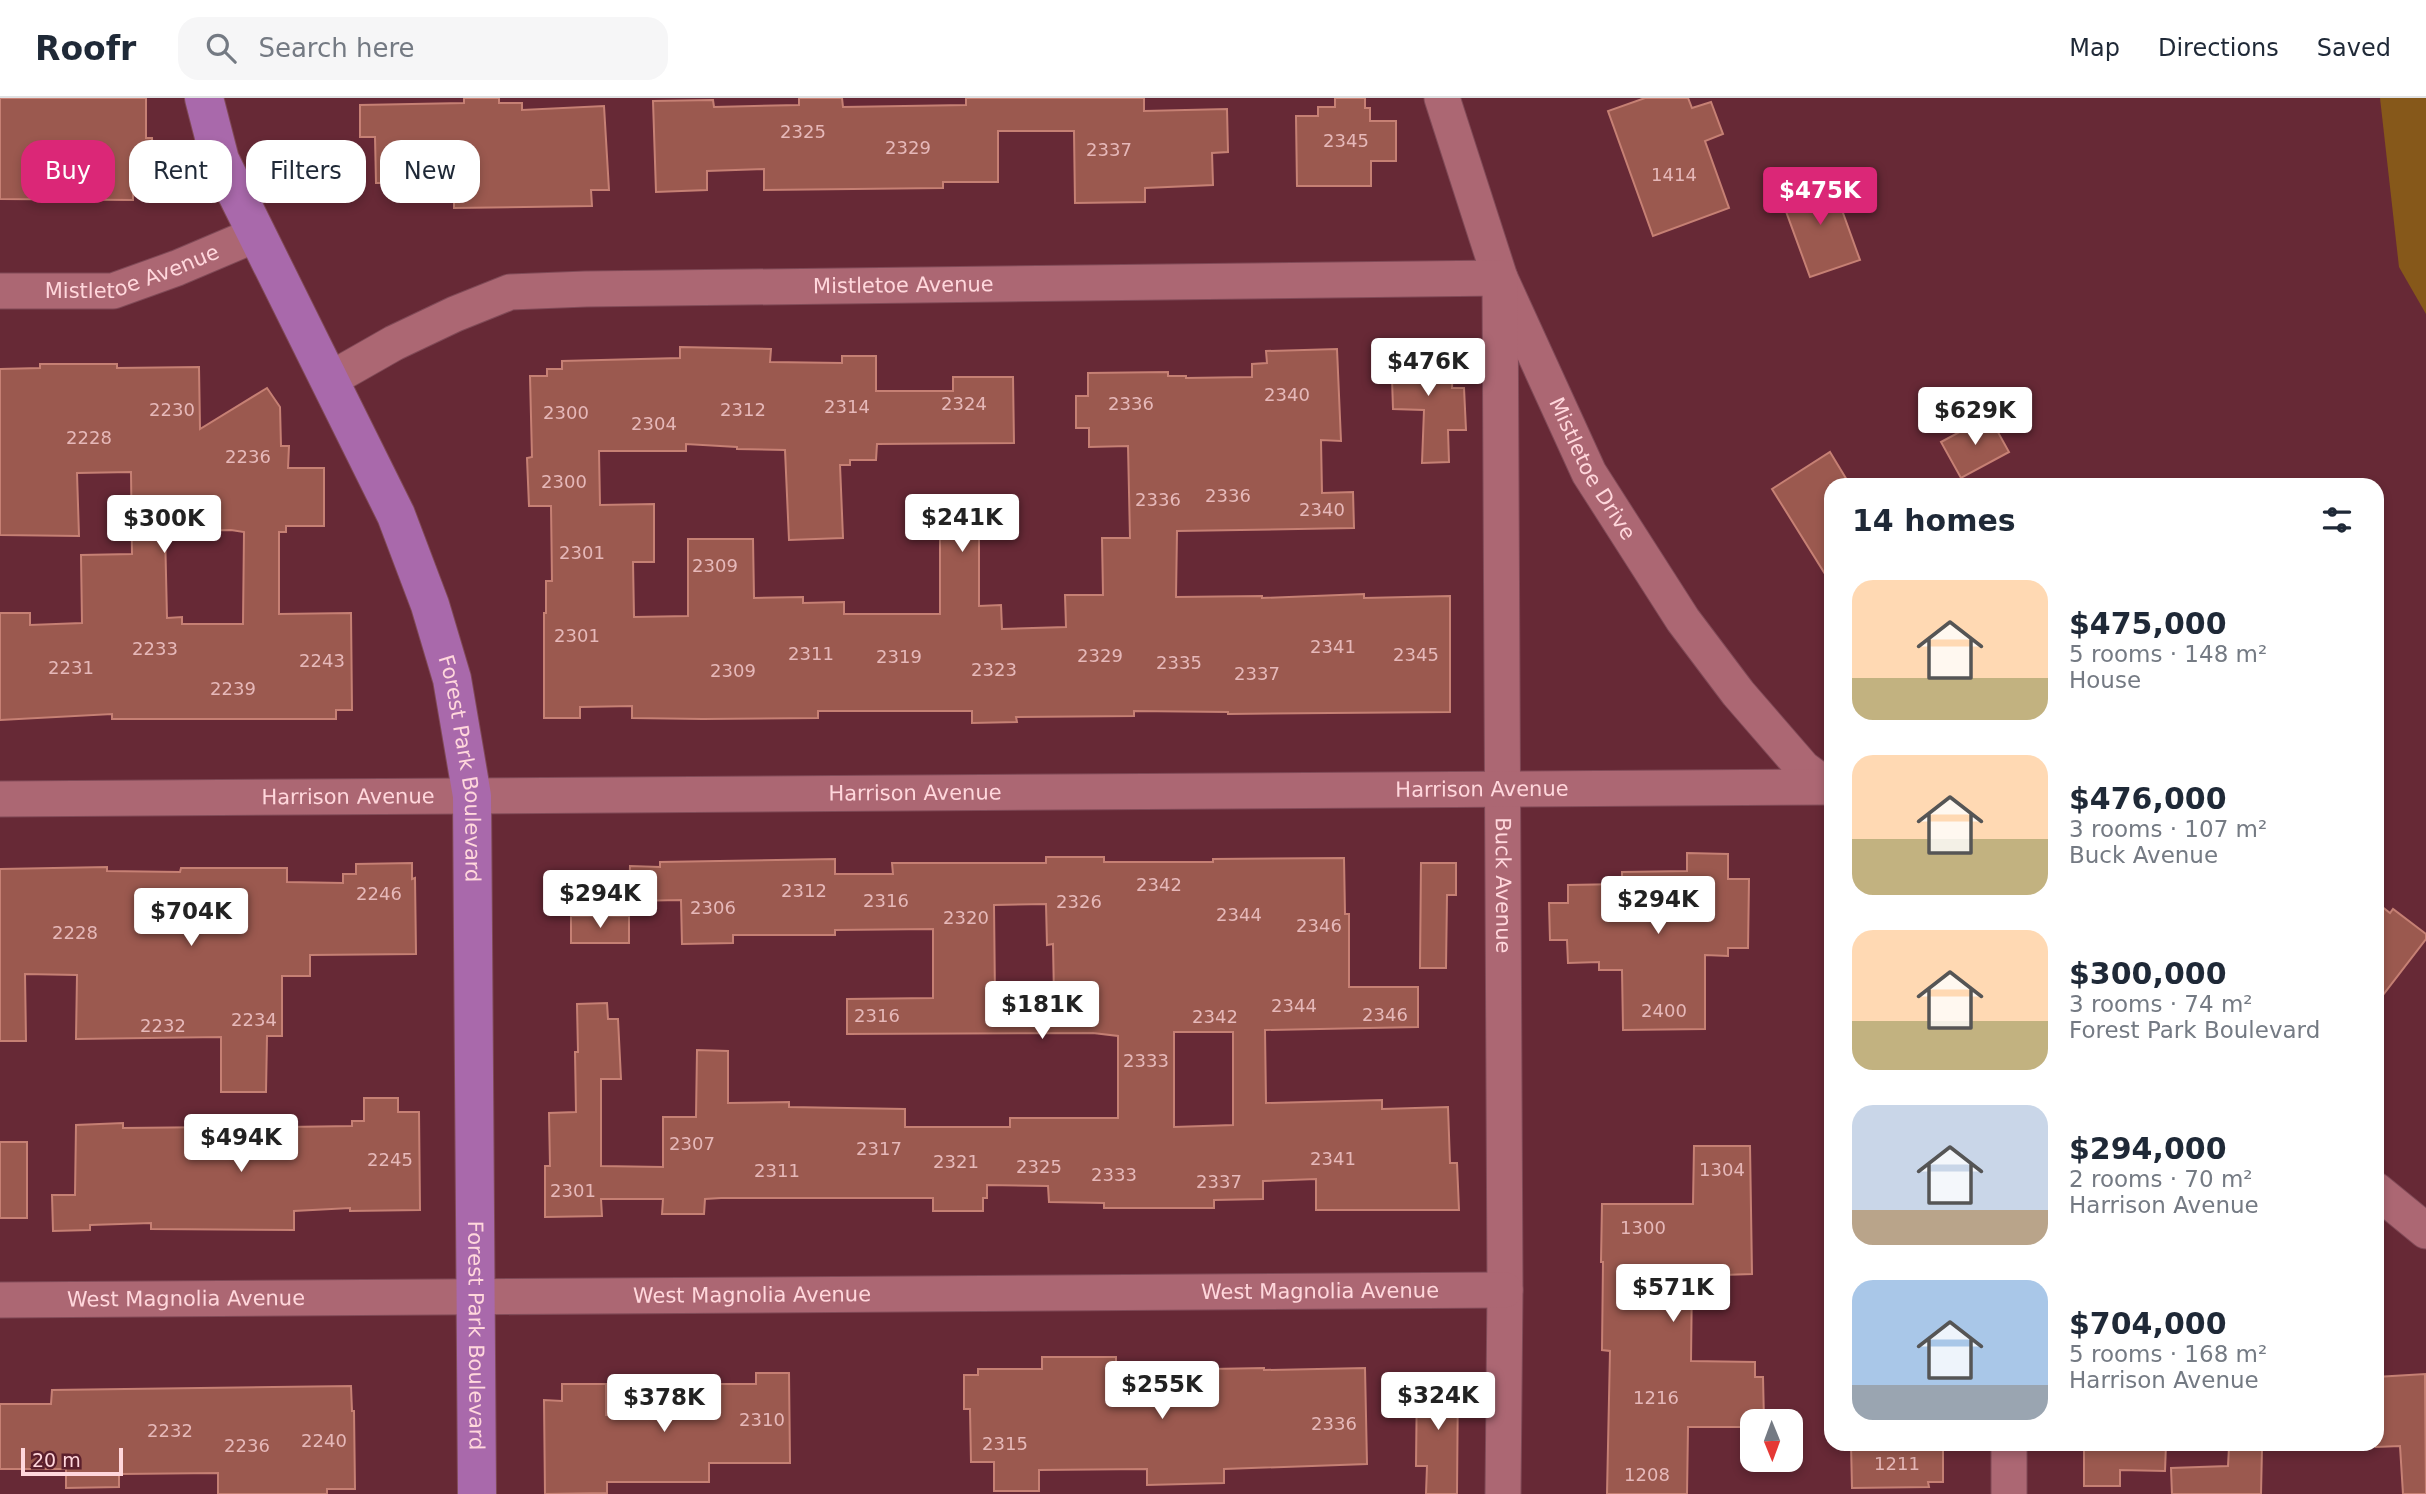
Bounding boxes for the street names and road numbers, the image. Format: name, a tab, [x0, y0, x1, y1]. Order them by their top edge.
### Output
street label: Mistletoe Avenue	[45, 240, 222, 303]
street label: Mistletoe Avenue	[813, 272, 994, 298]
street label: Mistletoe Drive	[1544, 394, 1641, 544]
street label: Forest Park Boulevard	[434, 652, 485, 883]
street label: Harrison Avenue	[1395, 777, 1569, 802]
street label: Harrison Avenue	[828, 780, 1002, 806]
street label: Harrison Avenue	[261, 784, 435, 809]
street label: Buck Avenue	[1491, 817, 1515, 953]
street label: Forest Park Boulevard	[463, 1221, 489, 1450]
street label: West Magnolia Avenue	[1201, 1278, 1439, 1304]
street label: West Magnolia Avenue	[633, 1282, 871, 1308]
street label: West Magnolia Avenue	[67, 1286, 305, 1312]

